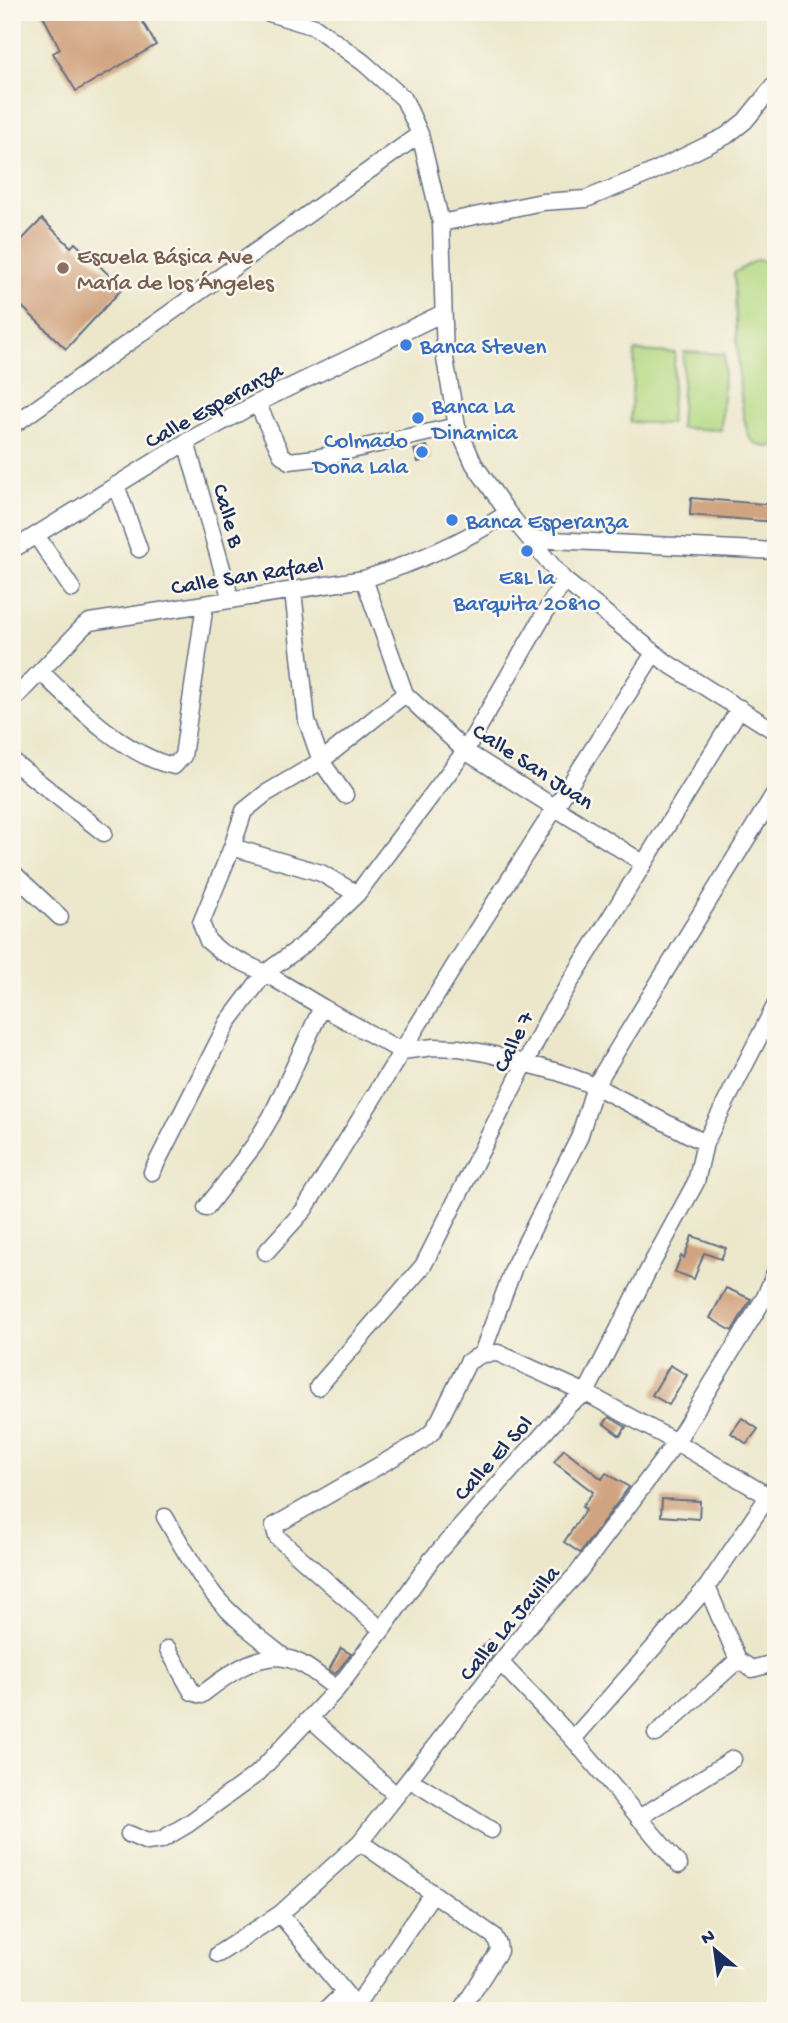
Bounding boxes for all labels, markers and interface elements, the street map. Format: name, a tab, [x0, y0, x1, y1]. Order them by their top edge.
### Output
place label: Escuela Básica Ave María de los Ángeles	[77, 245, 274, 298]
marker: Escuela Básica Ave María de los Ángeles	[55, 260, 71, 276]
place label: Banca Steven	[419, 335, 546, 362]
marker: Banca Steven	[398, 337, 414, 353]
street label: Calle Esperanza	[141, 357, 289, 456]
place label: Banca La Dinamica	[430, 395, 519, 448]
marker: Banca La Dinamica	[410, 410, 426, 426]
place label: Colmado Doña Lala	[311, 429, 409, 482]
marker: Colmado Doña Lala	[414, 444, 430, 460]
street label: Calle B	[205, 481, 249, 552]
place label: Banca Esperanza	[465, 510, 629, 537]
marker: Banca Esperanza	[444, 512, 460, 528]
marker: E&L la Barquita 20&10	[519, 543, 535, 559]
street label: Calle San Rafael	[169, 552, 326, 603]
place label: E&L la Barquita 20&10	[452, 566, 601, 619]
street label: Calle San Juan	[466, 719, 598, 817]
street label: Calle 7	[489, 1007, 542, 1078]
street label: Calle El Sol	[449, 1411, 540, 1507]
street label: Calle La Javilla	[455, 1560, 568, 1687]
north arrow	[680, 1914, 750, 1984]
text: N	[697, 1925, 719, 1951]

